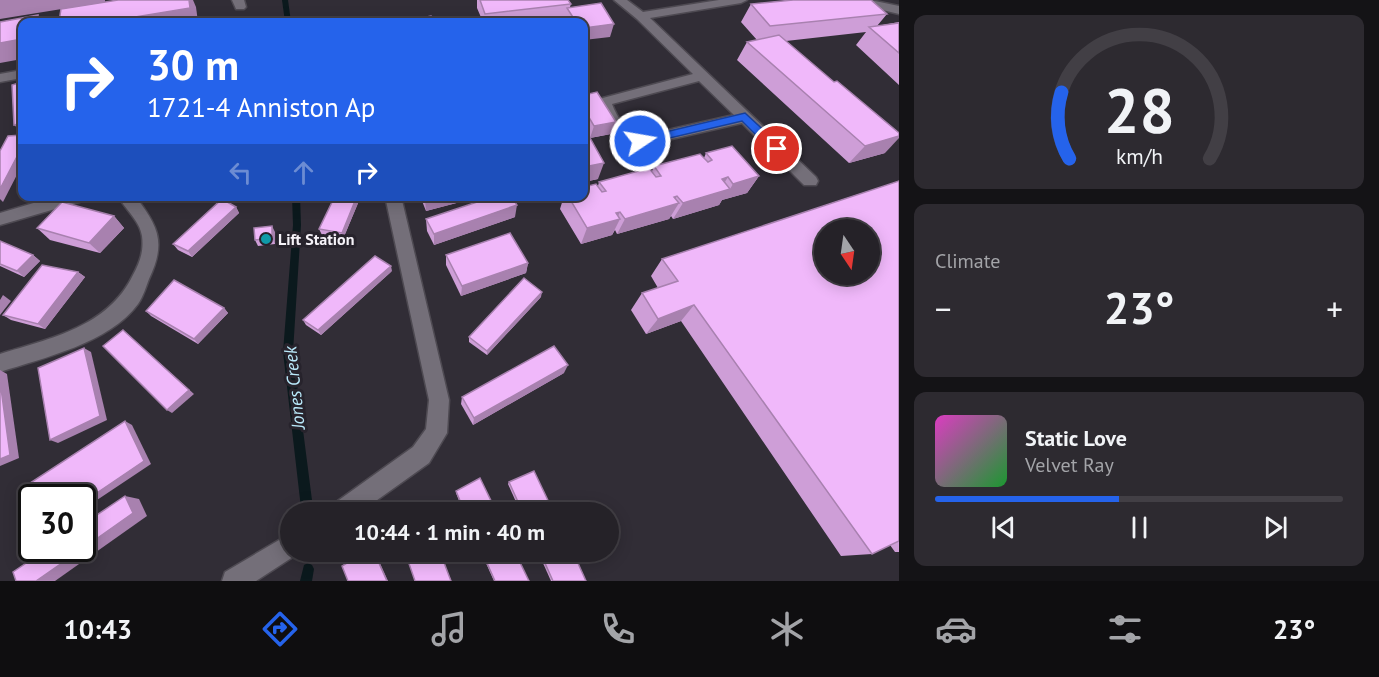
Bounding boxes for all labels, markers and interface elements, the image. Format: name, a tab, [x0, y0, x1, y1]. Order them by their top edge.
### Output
text: 30 m	[147, 37, 239, 92]
icon: right	[48, 42, 126, 120]
text: 28	[1104, 69, 1174, 150]
text: 1721-4 Anniston Ap	[147, 90, 375, 124]
position arrow	[608, 109, 672, 173]
pin	[751, 123, 802, 174]
icon: arrive	[760, 132, 793, 165]
text: km/h	[1115, 142, 1162, 170]
icon: left	[224, 156, 257, 189]
icon: ahead	[287, 156, 320, 189]
icon: right	[350, 156, 383, 189]
north arrow	[814, 219, 880, 285]
map controls	[814, 219, 880, 285]
place label: Lift Station	[278, 229, 354, 249]
marker: Lift Station	[259, 232, 273, 246]
text: Climate	[935, 248, 1001, 274]
text: 23°	[1104, 278, 1174, 336]
text: −	[935, 287, 952, 330]
text: +	[1326, 287, 1343, 330]
water label: Jones Creek	[278, 344, 310, 433]
text: Static Love	[1025, 424, 1127, 452]
text: Velvet Ray	[1025, 452, 1114, 478]
speed limit sign: 30	[18, 484, 96, 562]
icon: previous	[987, 511, 1020, 544]
icon: pause	[1123, 511, 1156, 544]
icon: next	[1259, 511, 1292, 544]
text: 10:44 · 1 min · 40 m	[354, 518, 545, 546]
icon: directions	[259, 608, 301, 650]
icon: music	[428, 608, 470, 650]
icon: phone	[597, 608, 639, 650]
icon: climate	[766, 608, 808, 650]
icon: car	[935, 608, 977, 650]
icon: filters	[1104, 608, 1146, 650]
text: 10:43	[64, 612, 132, 646]
text: 23°	[1273, 612, 1315, 646]

